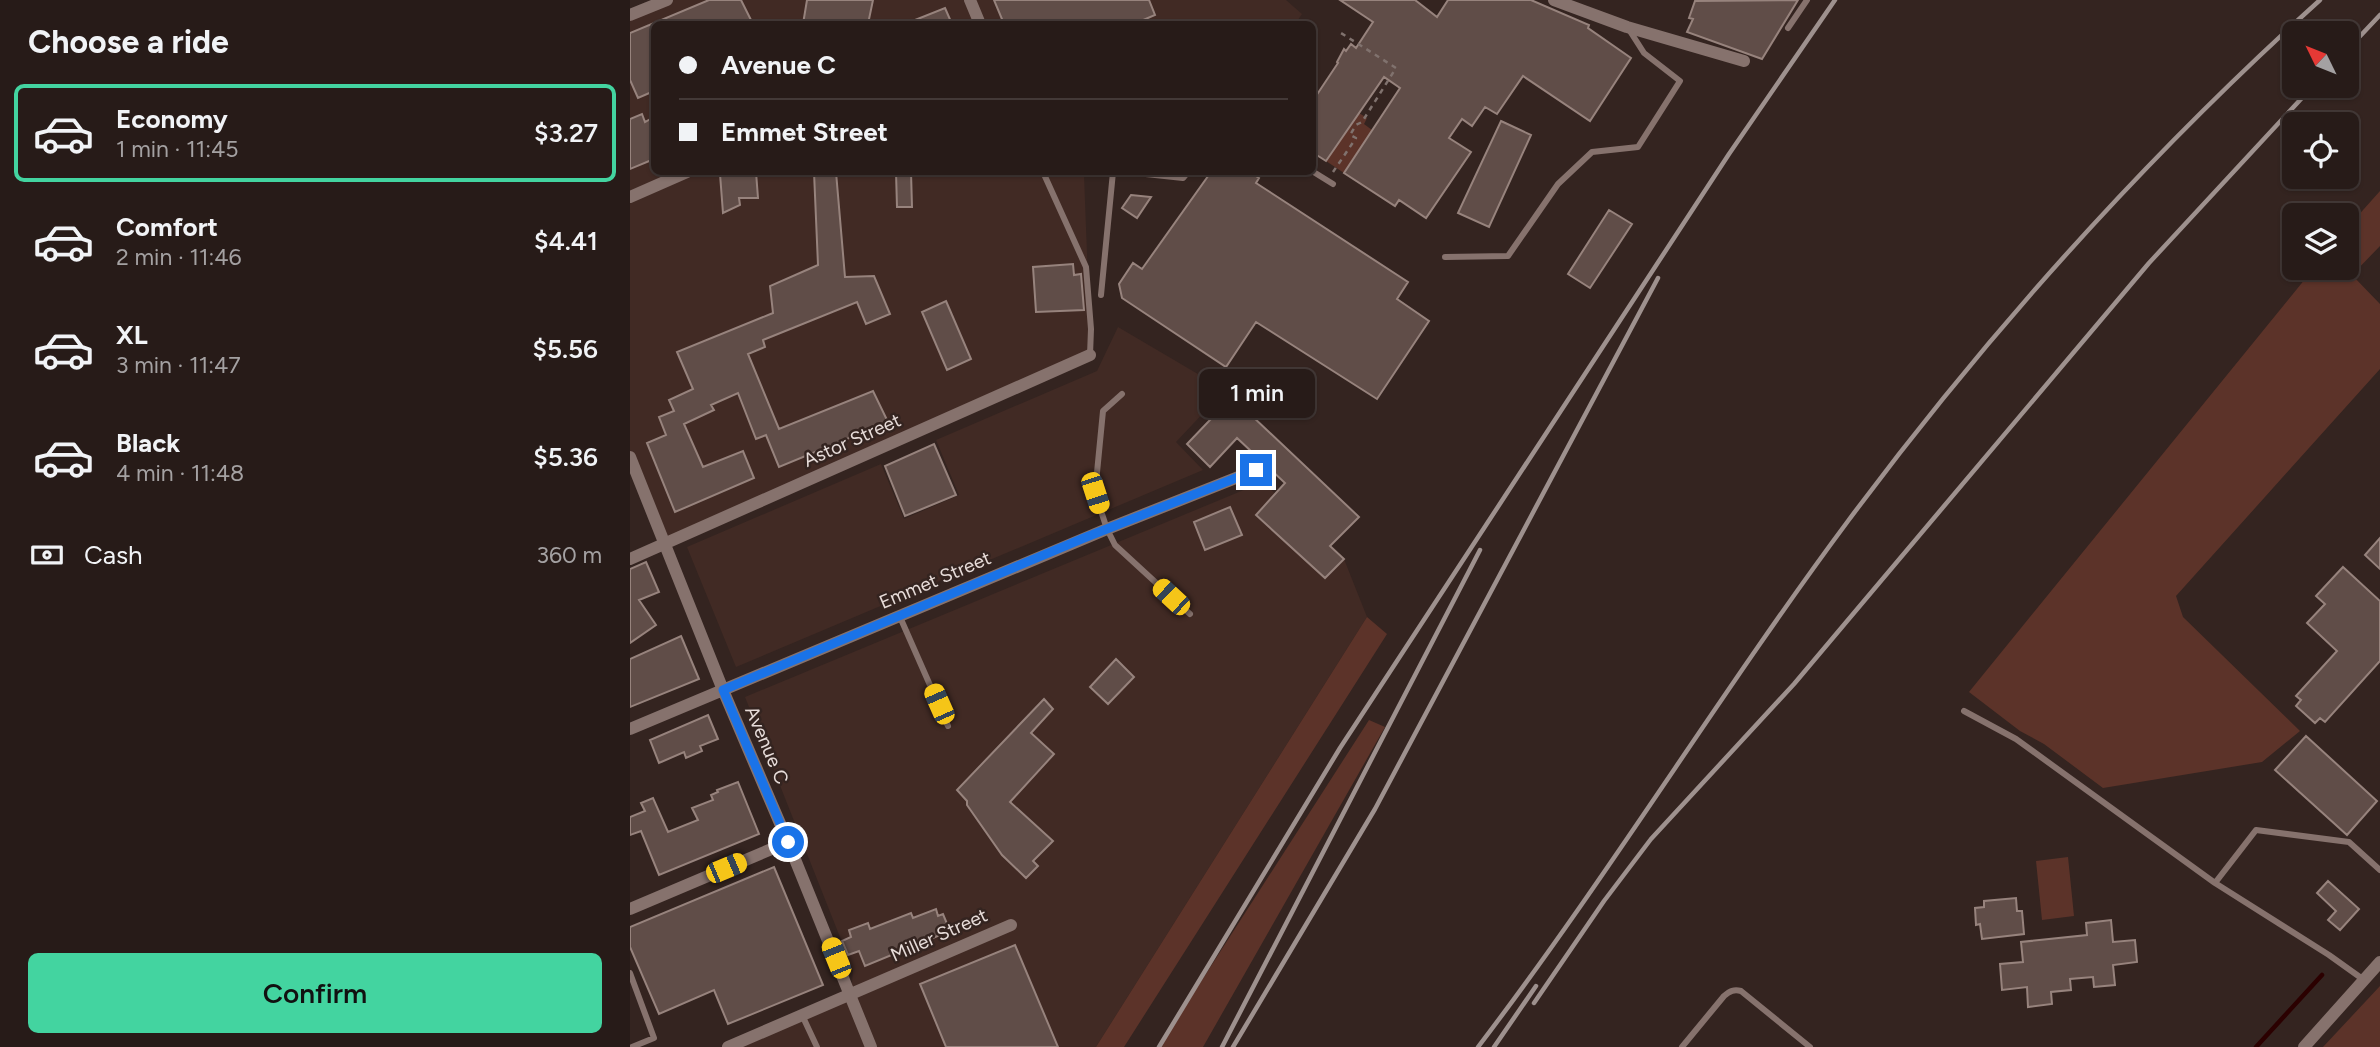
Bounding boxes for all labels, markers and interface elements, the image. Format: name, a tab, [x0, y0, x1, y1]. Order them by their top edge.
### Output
north arrow	[2282, 21, 2359, 98]
map controls	[2282, 21, 2359, 280]
text: Choose a ride	[28, 23, 229, 61]
text: Avenue C	[721, 49, 836, 81]
icon: car	[32, 102, 95, 165]
text: Economy	[116, 103, 228, 135]
button: locate	[2282, 112, 2359, 189]
text: Emmet Street	[721, 116, 888, 148]
text: $3.27	[534, 117, 598, 149]
text: 1 min · 11:45	[116, 135, 238, 163]
button: layers	[2282, 203, 2359, 280]
icon: car	[32, 210, 95, 273]
text: Comfort	[116, 211, 218, 243]
text: $4.41	[534, 225, 598, 257]
text: 2 min · 11:46	[116, 243, 242, 271]
icon: car	[32, 318, 95, 381]
text: XL	[116, 319, 148, 351]
text: $5.56	[532, 333, 598, 365]
text: 3 min · 11:47	[116, 351, 241, 379]
callout: 1 min	[1198, 368, 1314, 418]
text: 1 min	[1230, 379, 1284, 407]
street label: Astor Street	[800, 408, 904, 472]
icon: car	[32, 426, 95, 489]
text: Black	[116, 427, 180, 459]
text: $5.36	[533, 441, 598, 473]
route end	[1240, 454, 1272, 486]
text: 4 min · 11:48	[116, 459, 244, 487]
car	[1079, 470, 1112, 516]
icon: cash	[28, 536, 66, 574]
text: Cash	[84, 539, 143, 571]
text: 360 m	[536, 541, 602, 569]
street label: Emmet Street	[876, 546, 994, 614]
car	[1149, 575, 1194, 619]
car	[921, 681, 958, 727]
street label: Avenue C	[740, 702, 794, 788]
route start	[772, 826, 804, 858]
car	[703, 850, 750, 886]
street label: Miller Street	[887, 903, 991, 967]
car	[819, 935, 854, 981]
button: Confirm	[28, 953, 602, 1033]

